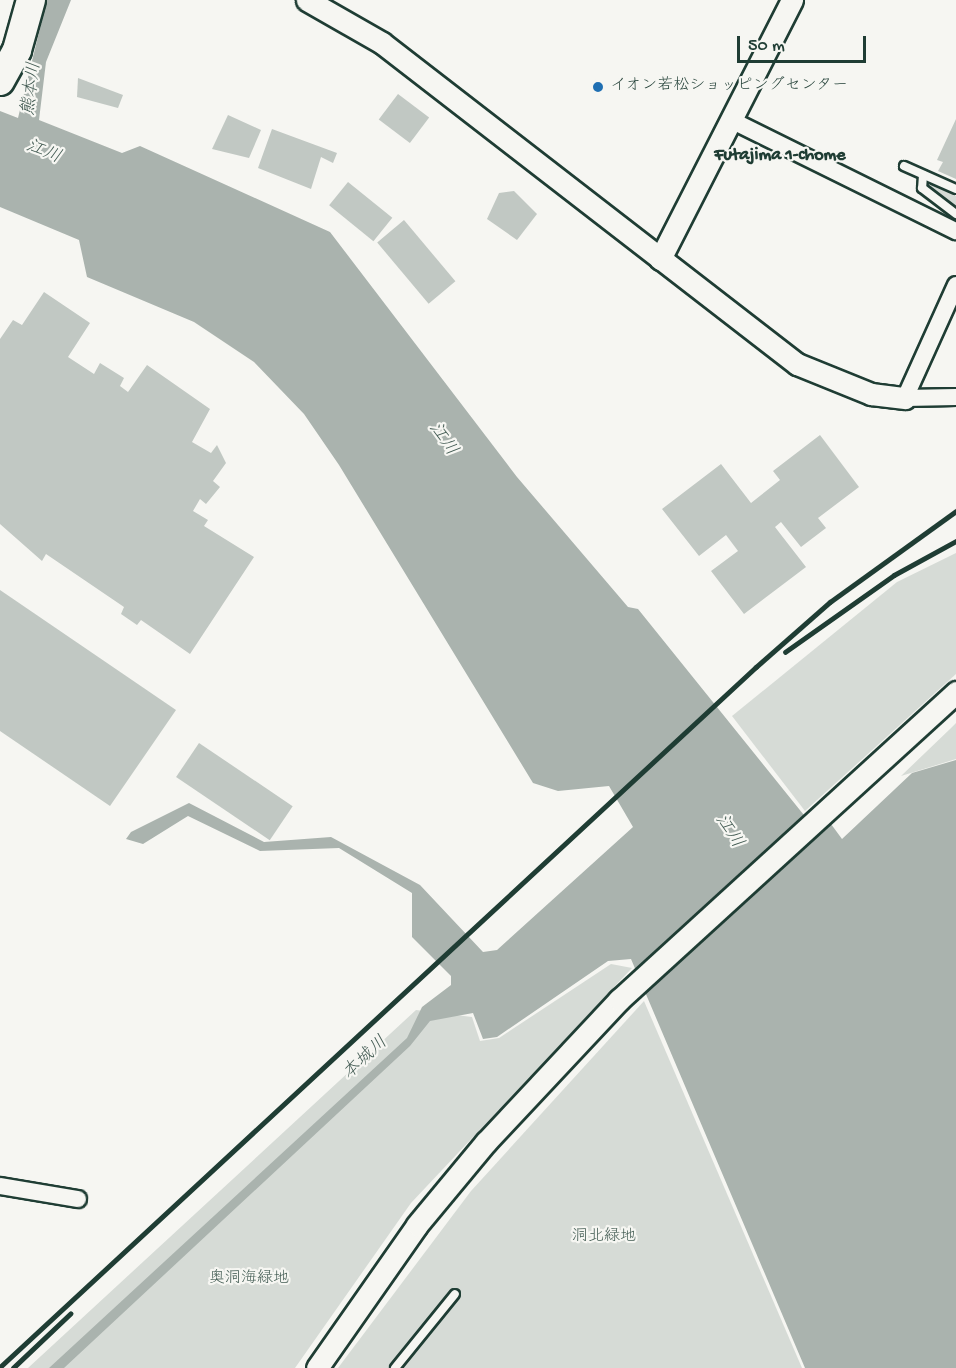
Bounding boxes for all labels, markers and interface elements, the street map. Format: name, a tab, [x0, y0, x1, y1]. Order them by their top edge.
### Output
scale bar	[740, 24, 869, 62]
text: 50 m	[748, 36, 785, 57]
water label: 熊本川	[19, 61, 47, 117]
place label: イオン若松ショッピングセンター	[610, 77, 850, 97]
marker: イオン若松ショッピングセンター	[591, 80, 605, 94]
water label: 江川	[22, 136, 64, 170]
district label: Futajima 1-chome	[714, 145, 846, 167]
water label: 江川	[423, 419, 461, 461]
water label: 江川	[709, 811, 747, 853]
water label: 本城川	[339, 1033, 393, 1085]
park label: 洞北緑地	[572, 1228, 636, 1248]
park label: 奥洞海緑地	[209, 1270, 289, 1290]

